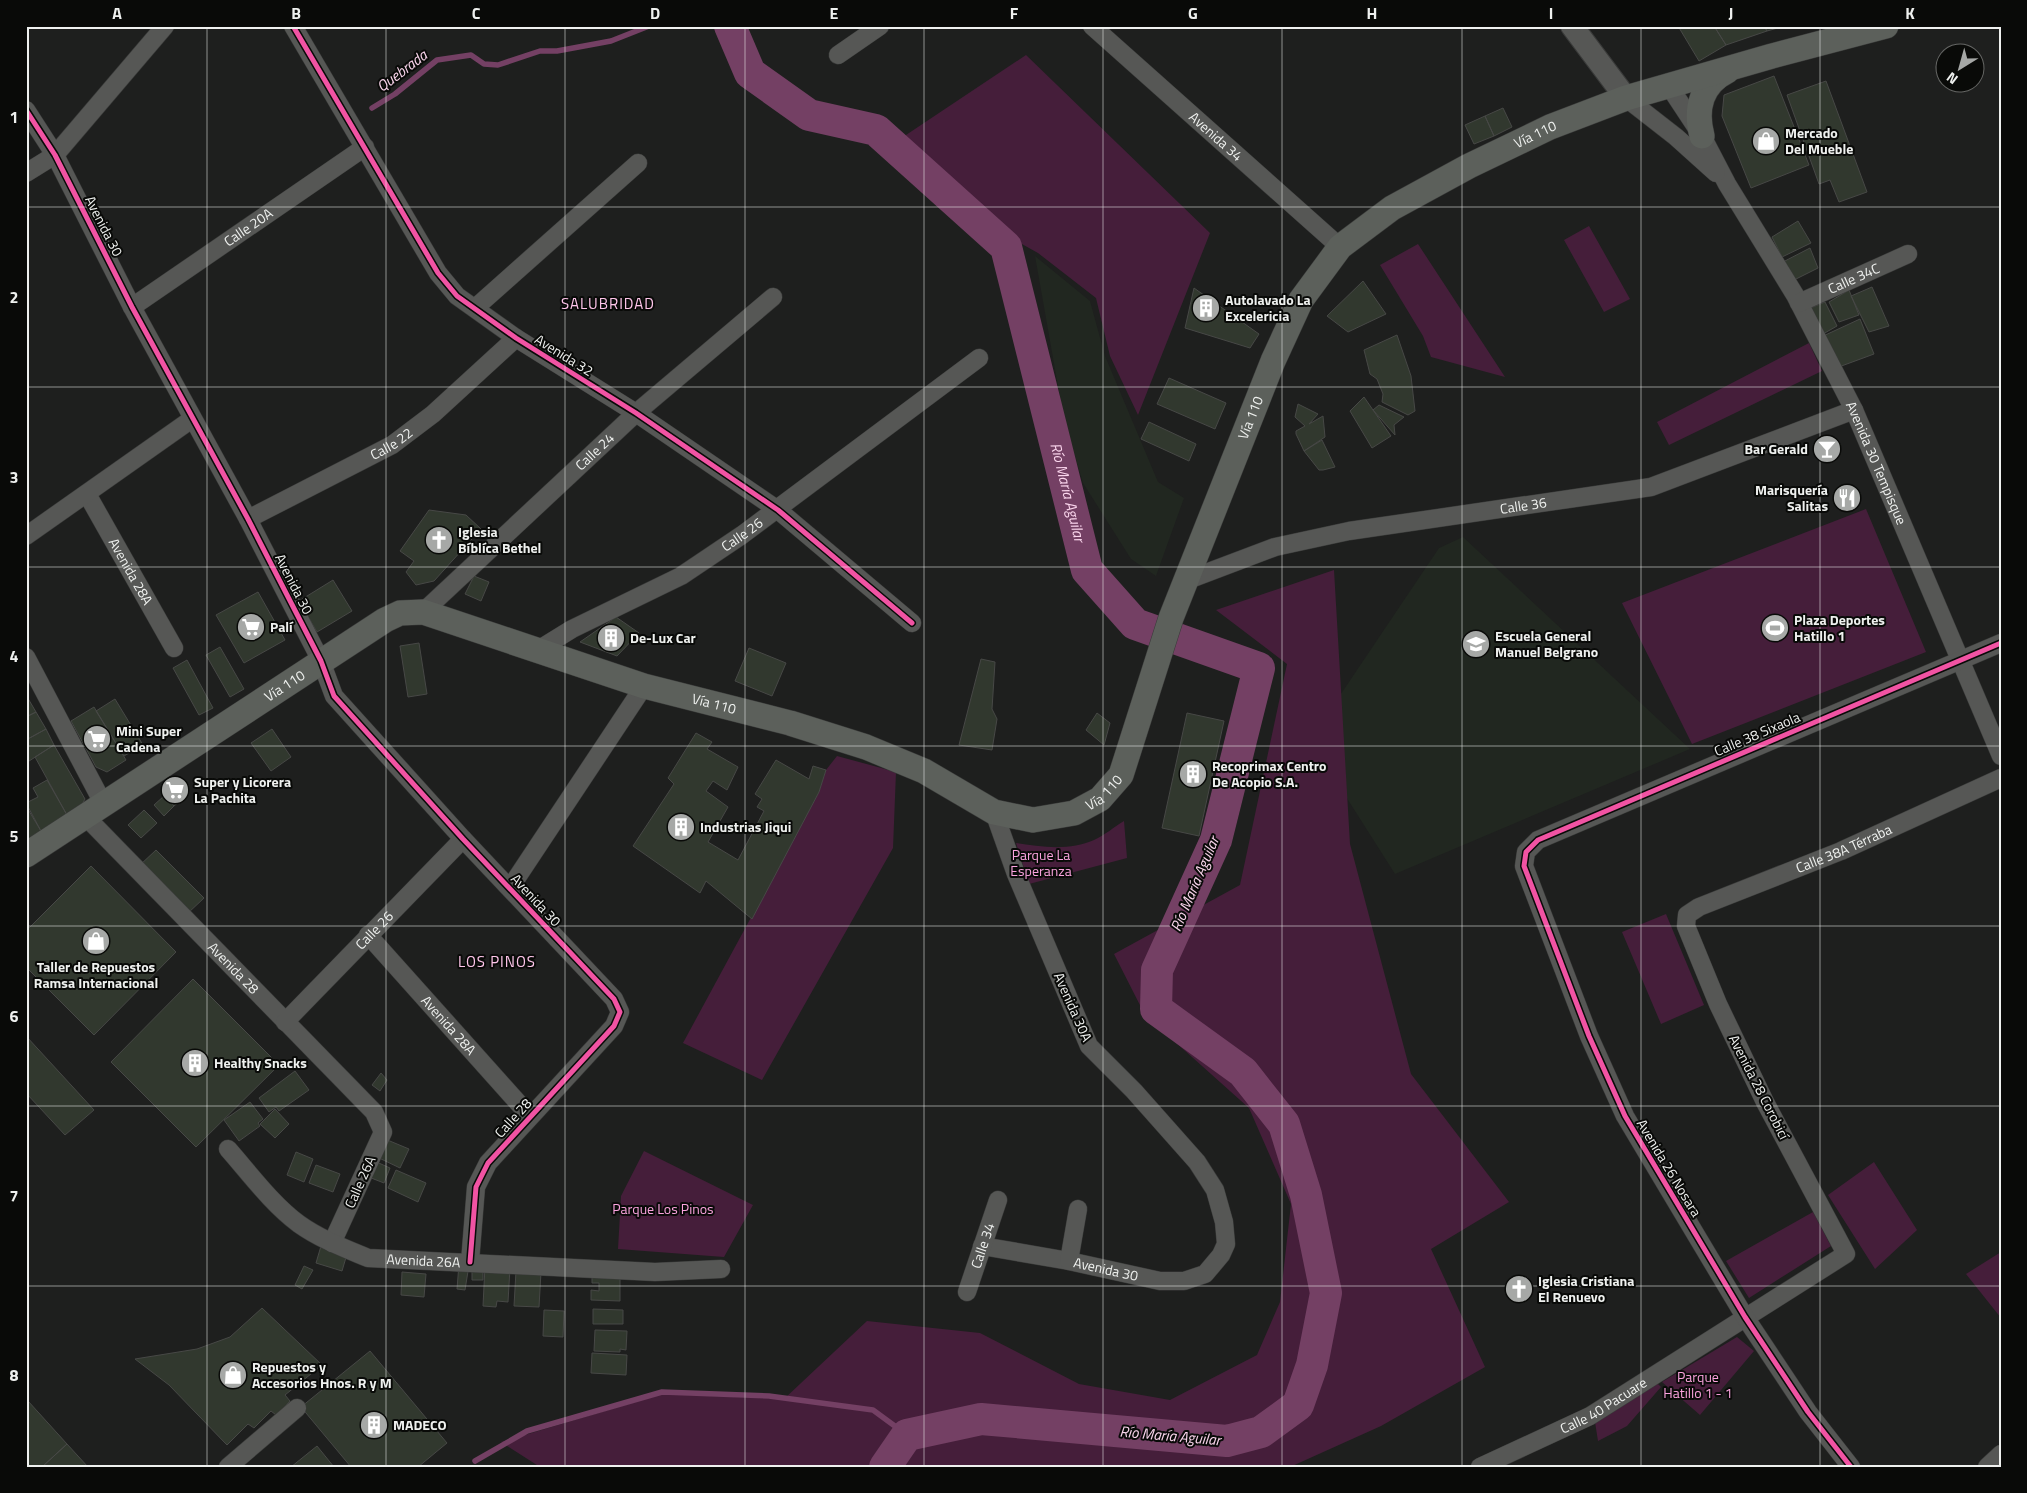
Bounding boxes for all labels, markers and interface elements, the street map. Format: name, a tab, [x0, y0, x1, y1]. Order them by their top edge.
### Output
text: A	[112, 1, 122, 25]
text: B	[291, 1, 301, 25]
text: C	[472, 1, 481, 25]
text: D	[650, 1, 660, 25]
text: E	[830, 1, 839, 25]
text: F	[1010, 1, 1019, 25]
text: G	[1188, 1, 1198, 25]
text: H	[1367, 1, 1377, 25]
text: I	[1549, 1, 1553, 25]
text: J	[1729, 1, 1733, 25]
text: K	[1905, 1, 1915, 25]
north arrow	[1934, 42, 1984, 92]
water label: Quebrada	[371, 43, 433, 97]
text: N	[1942, 67, 1962, 90]
text: 1	[10, 105, 18, 129]
street label: Avenida 34	[1185, 106, 1248, 166]
street label: Vía 110	[1510, 115, 1559, 153]
place label: Mercado Del Mueble	[1785, 122, 1853, 159]
shop icon: Mercado Del Mueble	[1751, 126, 1781, 156]
street label: Avenida 30	[80, 192, 129, 260]
street label: Calle 20A	[219, 202, 277, 251]
street label: Calle 34C	[1824, 257, 1883, 299]
text: 2	[10, 285, 18, 309]
place label: Autolavado La Excelericia	[1225, 289, 1311, 326]
district label: SALUBRIDAD	[561, 292, 655, 315]
building icon: Autolavado La Excelericia	[1191, 293, 1221, 323]
street label: Avenida 32	[531, 328, 598, 381]
street label: Vía 110	[1232, 393, 1268, 442]
street label: Avenida 30 Tempisque	[1841, 397, 1913, 528]
street label: Calle 22	[366, 422, 417, 465]
street label: Calle 24	[570, 427, 619, 475]
bar icon: Bar Gerald	[1812, 434, 1842, 464]
place label: Bar Gerald	[1745, 438, 1808, 459]
water label: Río María Aguilar	[1045, 440, 1092, 546]
text: 3	[10, 465, 18, 489]
place label: Marisquería Salitas	[1755, 479, 1828, 516]
restaurant icon: Marisquería Salitas	[1832, 483, 1862, 513]
street label: Calle 36	[1498, 491, 1548, 519]
street label: Calle 26	[717, 512, 767, 556]
place label: Iglesia Bíblíca Bethel	[458, 521, 541, 558]
church icon: Iglesia Bíblíca Bethel	[424, 525, 454, 555]
street label: Avenida 28A	[104, 534, 159, 609]
street label: Avenida 30	[270, 550, 319, 618]
place label: Plaza Deportes Hatillo 1	[1794, 609, 1885, 646]
supermarket icon: Palí	[236, 612, 266, 642]
sports icon: Plaza Deportes Hatillo 1	[1760, 613, 1790, 643]
place label: Palí	[270, 616, 294, 637]
building icon: De-Lux Car	[596, 623, 626, 653]
place label: Escuela General Manuel Belgrano	[1495, 625, 1598, 662]
place label: De-Lux Car	[630, 627, 696, 648]
school or university icon: Escuela General Manuel Belgrano	[1461, 629, 1491, 659]
text: 4	[10, 644, 19, 668]
street label: Vía 110	[260, 664, 309, 706]
street label: Vía 110	[690, 688, 739, 719]
street label: Calle 38 Sixaola	[1711, 706, 1803, 761]
place label: Mini Super Cadena	[116, 720, 181, 757]
supermarket icon: Mini Super Cadena	[82, 724, 112, 754]
place label: Recoprimax Centro De Acopio S.A.	[1212, 755, 1327, 792]
building icon: Recoprimax Centro De Acopio S.A.	[1178, 759, 1208, 789]
street label: Vía 110	[1081, 769, 1127, 815]
place label: Super y Licorera La Pachita	[194, 771, 291, 808]
supermarket icon: Super y Licorera La Pachita	[160, 775, 190, 805]
building icon: Industrias Jiqui	[666, 812, 696, 842]
place label: Industrias Jiqui	[700, 816, 791, 837]
street label: Calle 38A Térraba	[1792, 818, 1895, 878]
text: 5	[10, 824, 19, 848]
water label: Río María Aguilar	[1164, 831, 1226, 935]
park label: Parque La Esperanza	[1010, 844, 1072, 881]
street label: Avenida 30	[506, 869, 566, 931]
street label: Calle 26	[350, 906, 398, 954]
shop icon: Taller de Repuestos Ramsa Internacional	[81, 926, 111, 956]
street label: Avenida 28	[203, 937, 264, 999]
district label: LOS PINOS	[458, 950, 536, 973]
place label: Taller de Repuestos Ramsa Internacional	[34, 956, 158, 993]
street label: Avenida 30A	[1049, 969, 1098, 1045]
street label: Avenida 28A	[417, 990, 482, 1060]
text: 6	[10, 1004, 19, 1028]
street label: Avenida 28 Corobicí	[1724, 1031, 1795, 1144]
building icon: Healthy Snacks	[180, 1048, 210, 1078]
place label: Healthy Snacks	[214, 1052, 307, 1073]
street label: Calle 28	[489, 1093, 536, 1142]
street label: Avenida 26 Nosara	[1632, 1115, 1707, 1221]
street label: Calle 26A	[339, 1152, 381, 1211]
text: 7	[10, 1184, 18, 1208]
park label: Parque Los Pinos	[612, 1198, 714, 1219]
street label: Calle 34	[965, 1220, 1000, 1271]
street label: Avenida 26A	[386, 1248, 461, 1273]
street label: Avenida 30	[1072, 1251, 1140, 1286]
place label: Iglesia Cristiana El Renuevo	[1538, 1270, 1635, 1307]
church icon: Iglesia Cristiana El Renuevo	[1504, 1274, 1534, 1304]
place label: Repuestos y Accesorios Hnos. R y M	[252, 1356, 392, 1393]
shop icon: Repuestos y Accesorios Hnos. R y M	[218, 1360, 248, 1390]
text: 8	[10, 1363, 19, 1387]
park label: Parque Hatillo 1 - 1	[1663, 1366, 1733, 1403]
street label: Calle 40 Pacuare	[1556, 1372, 1651, 1439]
building icon: MADECO	[359, 1410, 389, 1440]
place label: MADECO	[393, 1414, 447, 1435]
water label: Río María Aguilar	[1119, 1420, 1224, 1452]

